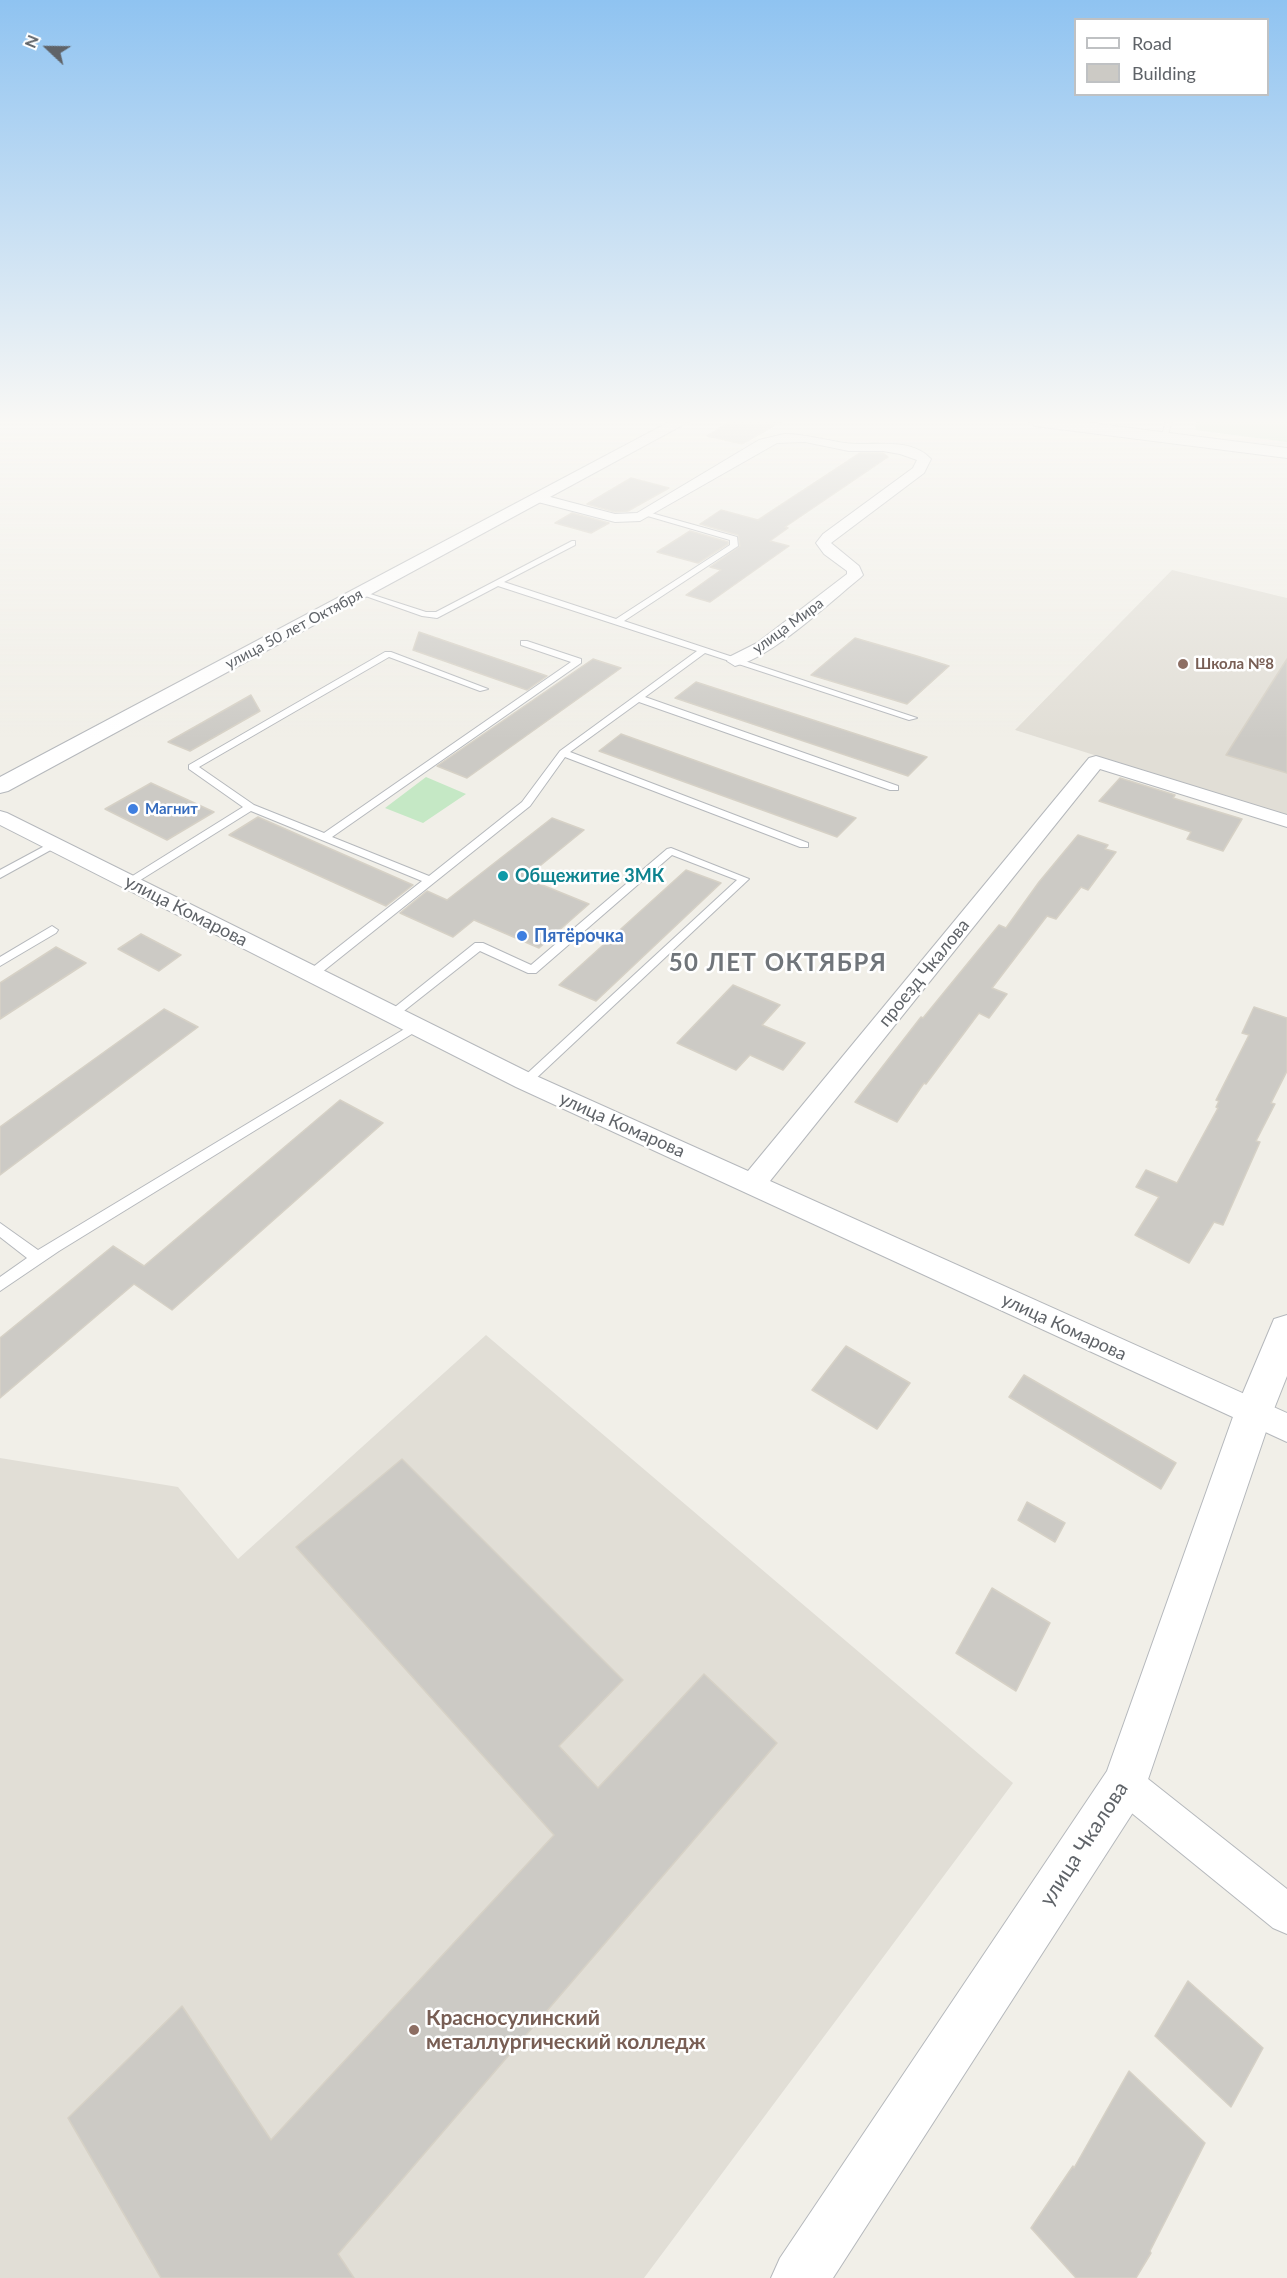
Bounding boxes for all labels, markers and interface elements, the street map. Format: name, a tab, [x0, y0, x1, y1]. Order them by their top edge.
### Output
north arrow	[18, 18, 78, 78]
legend	[1074, 18, 1269, 96]
text: N	[20, 32, 42, 50]
text: Road	[1132, 32, 1172, 54]
text: Building	[1132, 62, 1196, 84]
street label: улица 50 лет Октября	[222, 585, 366, 673]
street label: улица Мира	[749, 594, 827, 658]
place label: Школа №8	[1195, 655, 1274, 673]
marker: Школа №8	[1176, 657, 1190, 671]
place label: Магнит	[145, 800, 198, 818]
marker: Магнит	[126, 802, 140, 816]
place label: Общежитие 3МК	[515, 865, 664, 887]
marker: Общежитие 3МК	[496, 869, 510, 883]
street label: улица Комарова	[121, 871, 251, 951]
street label: проезд Чкалова	[874, 915, 974, 1031]
place label: Пятёрочка	[534, 925, 624, 947]
marker: Пятёрочка	[515, 929, 529, 943]
district label: 50 ЛЕТ ОКТЯБРЯ	[669, 949, 887, 977]
street label: улица Комарова	[556, 1088, 688, 1162]
street label: улица Комарова	[998, 1289, 1130, 1365]
street label: улица Чкалова	[1035, 1777, 1133, 1911]
place label: Красносулинский металлургический колледж	[426, 2005, 706, 2055]
marker: Красносулинский металлургический колледж	[407, 2023, 421, 2037]

